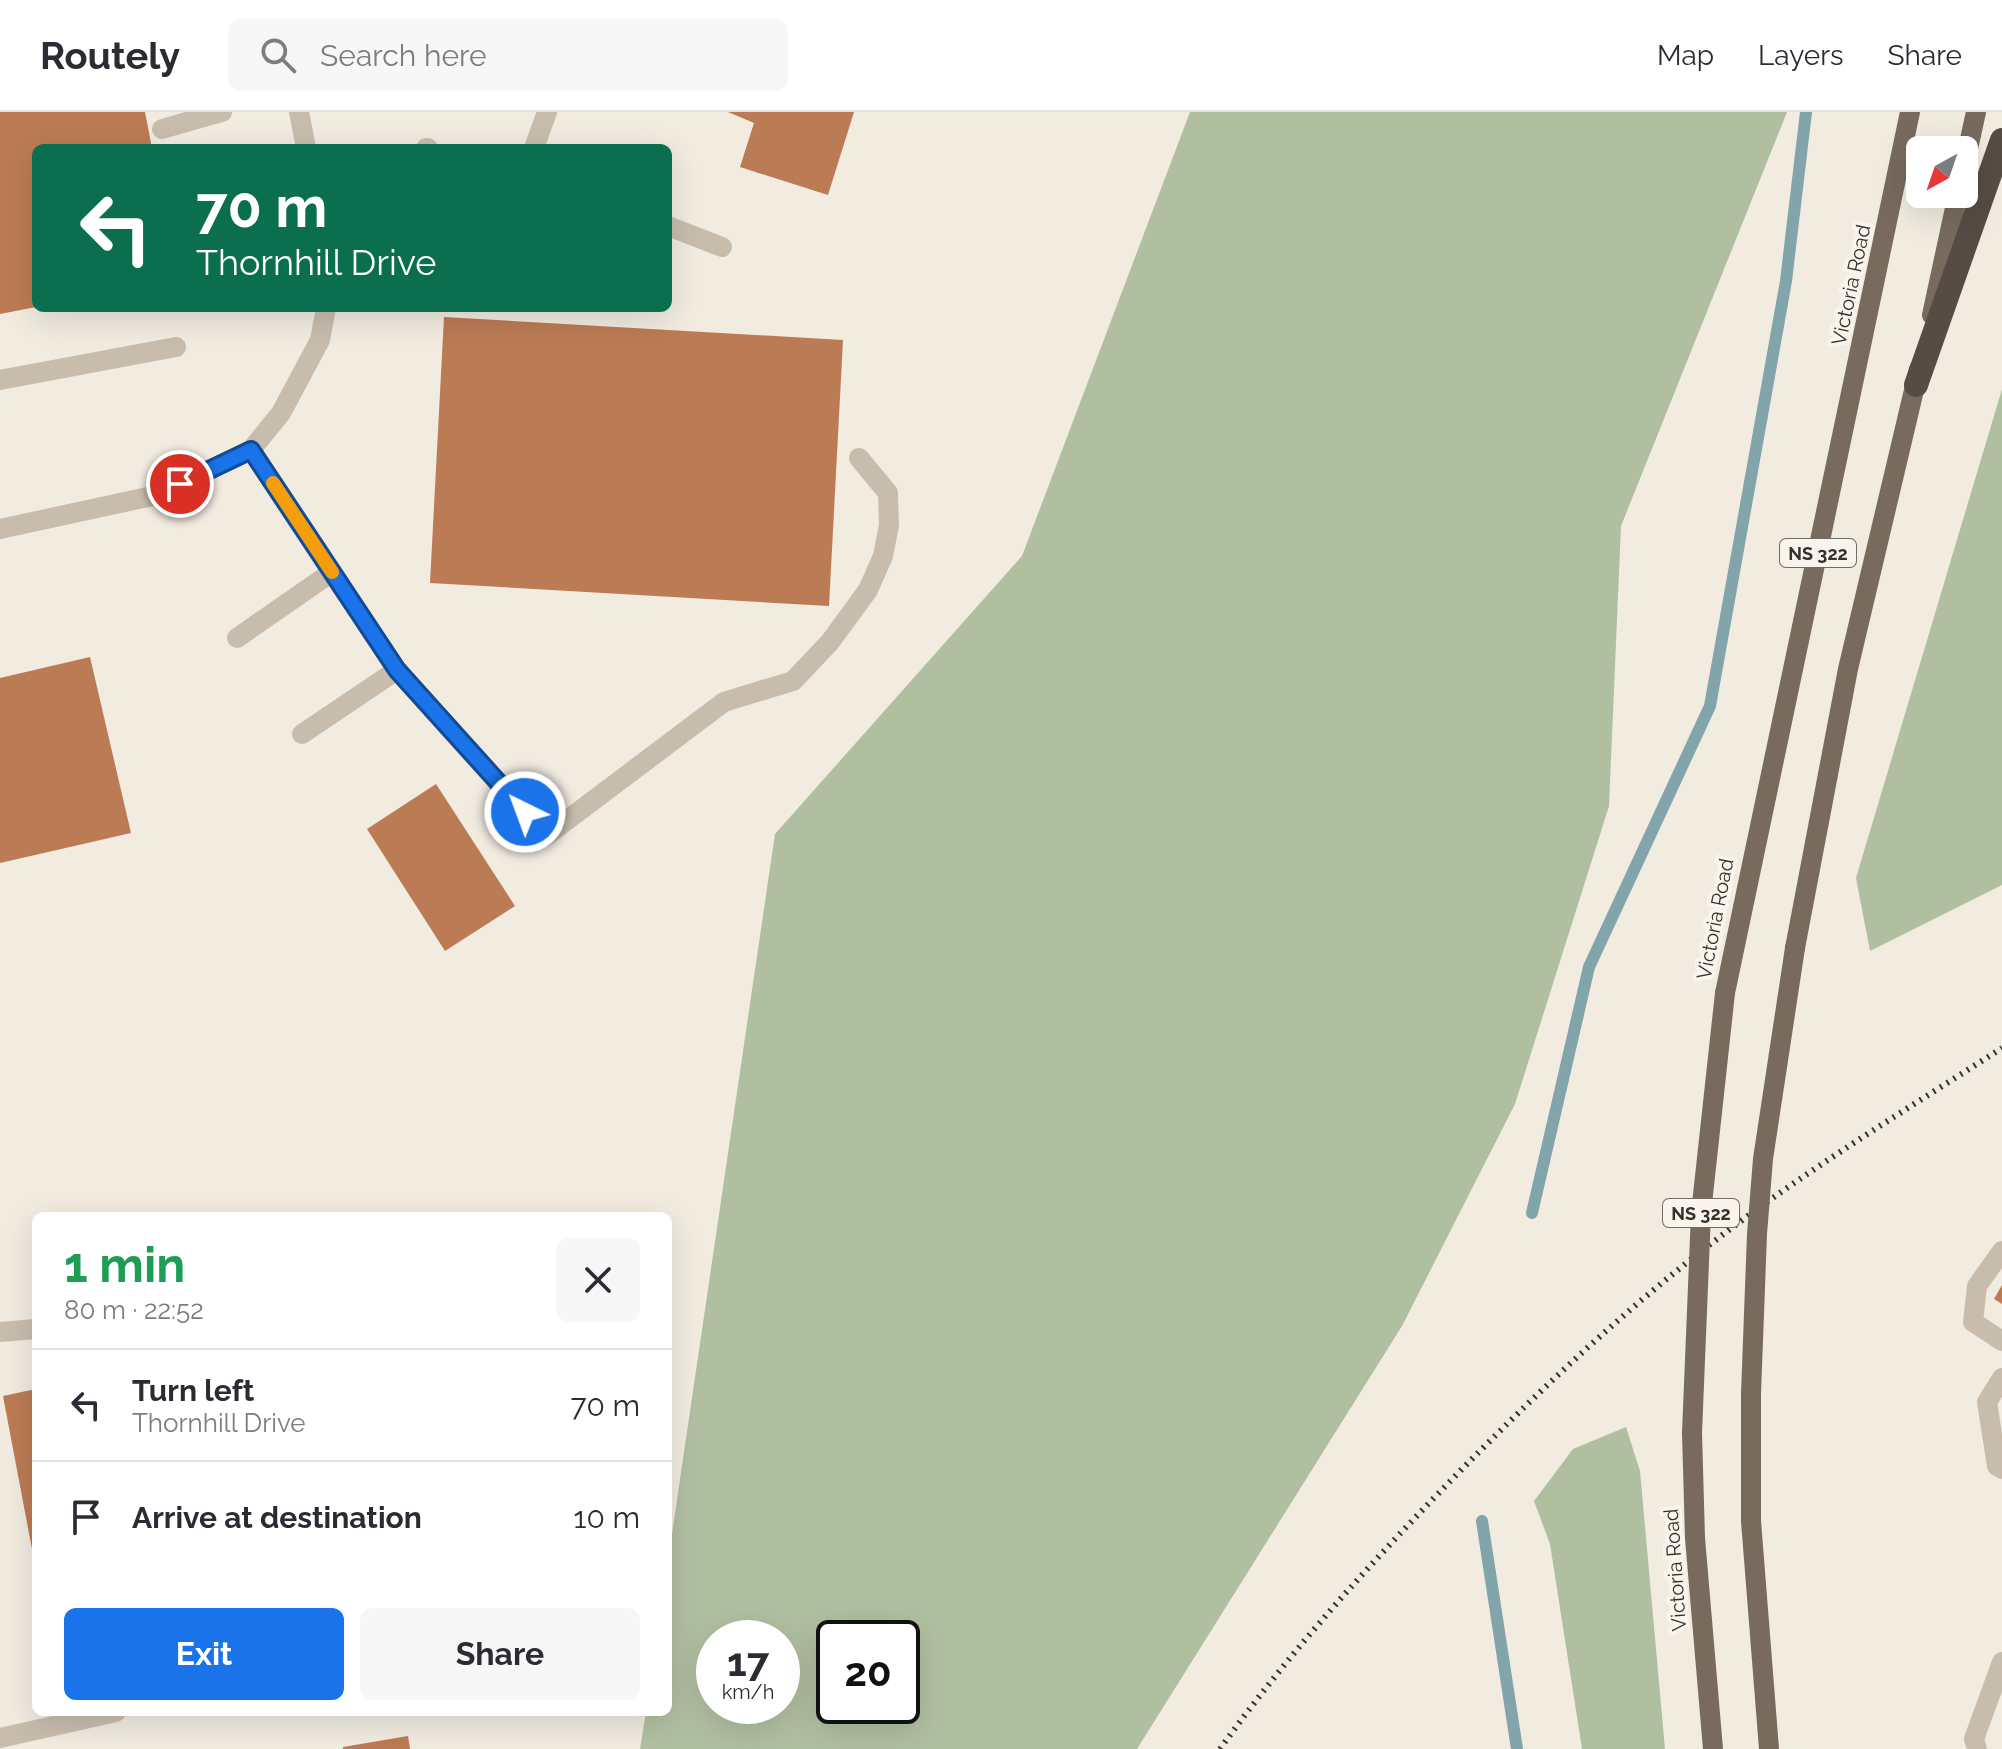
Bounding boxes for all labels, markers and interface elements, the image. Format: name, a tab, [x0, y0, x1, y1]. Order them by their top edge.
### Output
search box	[228, 19, 788, 91]
text: Routely	[40, 33, 180, 78]
icon: search	[256, 33, 300, 77]
text: Search here	[320, 38, 487, 73]
text: Map	[1657, 39, 1714, 72]
text: Layers	[1758, 39, 1844, 72]
text: Share	[1888, 39, 1962, 72]
north arrow	[1906, 136, 1978, 208]
map controls	[1906, 136, 1978, 208]
text: 70 m	[196, 174, 327, 240]
icon: left	[64, 176, 168, 280]
street label: Victoria Road	[1827, 222, 1875, 348]
text: Thornhill Drive	[196, 241, 436, 283]
pin	[146, 450, 214, 518]
icon: arrive	[158, 462, 202, 506]
road number: NS 322	[1780, 539, 1856, 567]
position arrow	[483, 770, 567, 854]
street label: Victoria Road	[1692, 856, 1738, 982]
road number: NS 322	[1663, 1199, 1739, 1227]
text: 1 min	[64, 1237, 185, 1293]
button: close	[556, 1238, 640, 1322]
text: 80 m · 22:52	[64, 1295, 204, 1325]
text: Turn left	[132, 1373, 254, 1408]
icon: left	[64, 1383, 108, 1427]
text: 70 m	[570, 1388, 640, 1423]
text: Thornhill Drive	[132, 1408, 306, 1438]
icon: arrive	[64, 1495, 108, 1539]
text: Arrive at destination	[132, 1500, 422, 1535]
text: 10 m	[574, 1500, 640, 1535]
street label: Victoria Road	[1659, 1508, 1691, 1632]
button: Exit	[64, 1608, 344, 1700]
button: Share	[360, 1608, 640, 1700]
speed limit sign: 20	[816, 1620, 920, 1724]
text: 17	[727, 1638, 769, 1685]
text: km/h	[722, 1680, 774, 1704]

